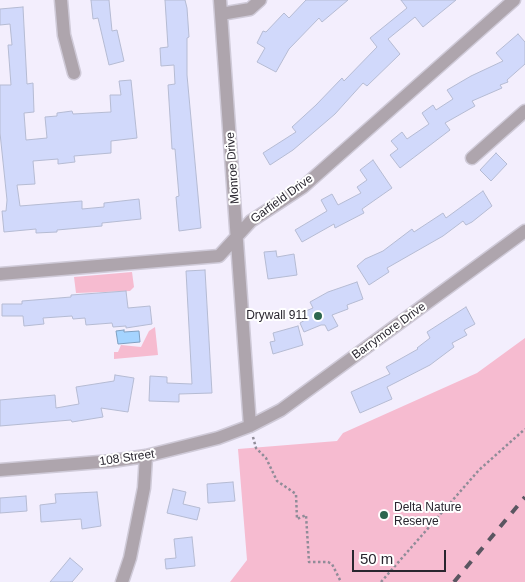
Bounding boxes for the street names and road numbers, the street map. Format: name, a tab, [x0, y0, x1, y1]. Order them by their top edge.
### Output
street label: Monroe Drive	[223, 132, 243, 204]
street label: Garfield Drive	[248, 172, 316, 226]
street label: Barrymore Drive	[349, 300, 429, 362]
street label: 108 Street	[99, 447, 155, 469]

